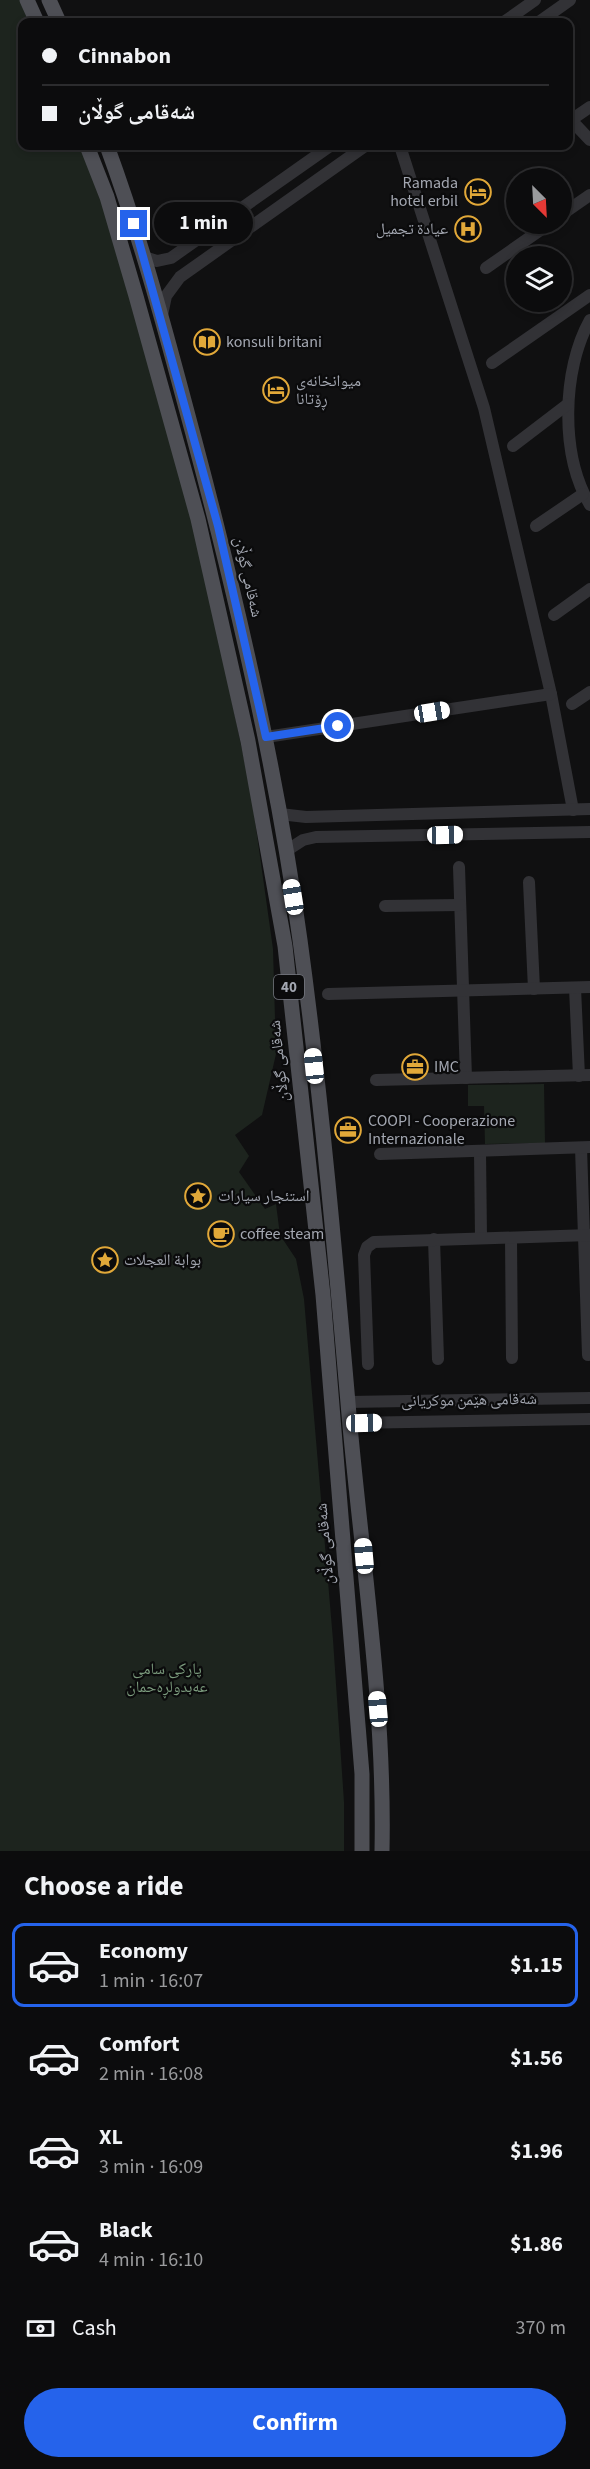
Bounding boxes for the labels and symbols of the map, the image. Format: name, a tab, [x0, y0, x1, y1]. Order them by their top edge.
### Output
north arrow	[506, 168, 572, 234]
place label: Ramada hotel erbil	[390, 172, 458, 212]
hotel icon: Ramada hotel erbil	[463, 177, 493, 207]
callout: 1 min	[155, 203, 254, 245]
route end	[120, 210, 147, 237]
hospital icon: عيادة تجميل	[453, 214, 483, 244]
place label: عيادة تجميل	[376, 218, 448, 240]
library icon: konsuli britani	[192, 327, 222, 357]
place label: konsuli britani	[226, 331, 322, 353]
place label: میوانخانەی ڕۆتانا	[296, 370, 361, 411]
hotel icon: میوانخانەی ڕۆتانا	[261, 375, 291, 405]
street label: شەقامی گوڵان	[228, 535, 269, 619]
car	[413, 700, 451, 724]
route start	[324, 712, 351, 739]
car	[427, 826, 463, 844]
car	[281, 878, 305, 916]
road number: 40	[274, 975, 304, 999]
street label: شەقامی گوڵان	[263, 1019, 294, 1103]
car	[303, 1047, 325, 1085]
office icon: IMC	[400, 1052, 430, 1082]
place label: IMC	[434, 1056, 459, 1078]
place label: COOPI - Cooperazione Internazionale	[368, 1110, 515, 1150]
office icon: COOPI - Cooperazione Internazionale	[333, 1115, 363, 1145]
place icon: استئجار سيارات	[183, 1181, 213, 1211]
place label: استئجار سيارات	[218, 1185, 310, 1207]
cafe icon: coffee steam	[206, 1219, 236, 1249]
place label: coffee steam	[240, 1223, 324, 1245]
place icon: بوابة العجلات	[90, 1245, 120, 1275]
place label: بوابة العجلات	[124, 1249, 201, 1271]
street label: شەقامی هێمن موکریانی	[401, 1388, 537, 1412]
car	[346, 1414, 382, 1432]
street label: شەقامی گوڵان	[310, 1502, 340, 1586]
car	[353, 1537, 375, 1575]
park label: پارکی سامی عەبدولڕەحمان	[126, 1658, 208, 1699]
car	[367, 1690, 389, 1728]

